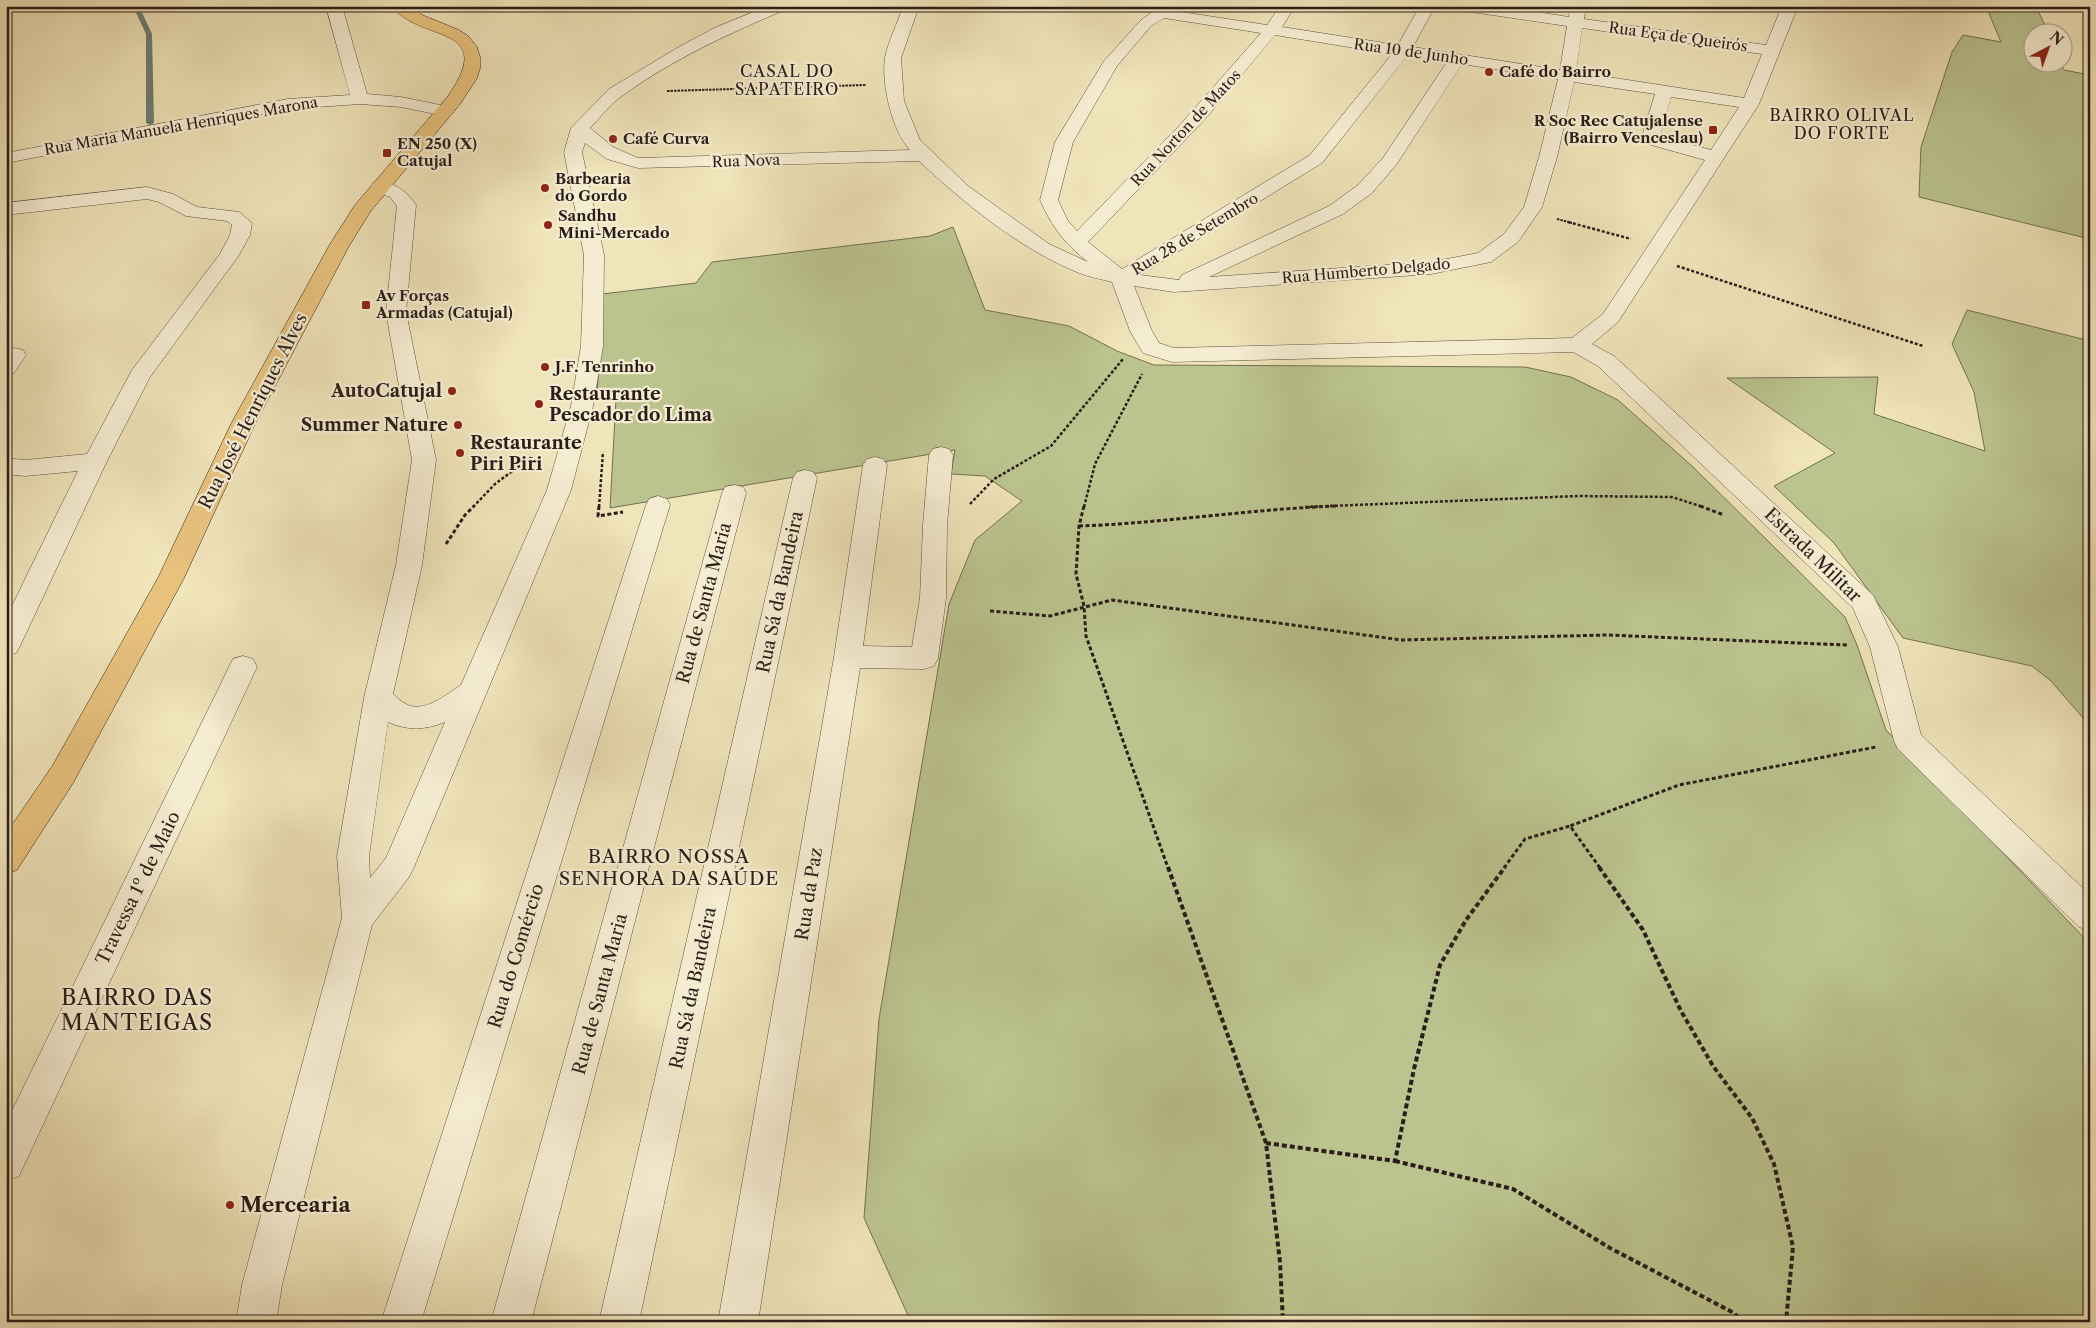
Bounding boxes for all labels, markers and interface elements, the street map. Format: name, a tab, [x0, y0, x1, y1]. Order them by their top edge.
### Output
street label: Rua Eça de Queirós	[1607, 17, 1749, 56]
north arrow	[2024, 22, 2074, 72]
text: N	[2046, 27, 2067, 49]
street label: Rua 10 de Junho	[1352, 34, 1470, 69]
district label: CASAL DO SAPATEIRO	[735, 61, 839, 99]
place label: Café do Bairro	[1499, 62, 1611, 81]
street label: Rua Norton de Matos	[1127, 65, 1245, 190]
marker: Café do Bairro	[1483, 66, 1495, 78]
street label: Rua Maria Manuela Henriques Marona	[43, 92, 319, 159]
district label: BAIRRO OLIVAL DO FORTE	[1770, 105, 1914, 143]
place label: R Soc Rec Catujalense (Bairro Venceslau)	[1534, 111, 1703, 147]
marker: R Soc Rec Catujalense (Bairro Venceslau)	[1707, 124, 1719, 136]
place label: Café Curva	[623, 129, 710, 148]
marker: Café Curva	[607, 133, 619, 145]
place label: EN 250 (X) Catujal	[397, 134, 477, 170]
marker: EN 250 (X) Catujal	[381, 147, 393, 159]
street label: Rua Nova	[712, 150, 781, 171]
place label: Barbearia do Gordo	[555, 169, 631, 205]
marker: Barbearia do Gordo	[539, 182, 551, 194]
street label: Rua 28 de Setembro	[1128, 188, 1262, 279]
place label: Sandhu Mini-Mercado	[558, 206, 670, 242]
marker: Sandhu Mini-Mercado	[542, 219, 554, 231]
street label: Rua Humberto Delgado	[1281, 254, 1451, 287]
place label: Av Forças Armadas (Catujal)	[375, 286, 513, 322]
marker: Av Forças Armadas (Catujal)	[360, 299, 372, 311]
street label: Rua José Henriques Alves	[194, 309, 312, 513]
place label: J.F. Tenrinho	[552, 357, 654, 376]
marker: J.F. Tenrinho	[539, 361, 551, 373]
place label: AutoCatujal	[330, 380, 442, 402]
place label: Restaurante Pescador do Lima	[549, 383, 713, 426]
marker: AutoCatujal	[446, 385, 458, 397]
marker: Restaurante Pescador do Lima	[533, 398, 545, 410]
place label: Summer Nature	[301, 414, 448, 436]
marker: Summer Nature	[452, 419, 464, 431]
place label: Restaurante Piri Piri	[470, 432, 582, 475]
marker: Restaurante Piri Piri	[454, 447, 466, 459]
street label: Estrada Militar	[1760, 503, 1866, 607]
street label: Rua Sá da Bandeira	[752, 509, 808, 675]
street label: Rua de Santa Maria	[672, 519, 736, 686]
street label: Travessa 1º de Maio	[91, 808, 185, 968]
district label: BAIRRO NOSSA SENHORA DA SAÚDE	[559, 845, 779, 890]
street label: Rua da Paz	[791, 846, 827, 942]
street label: Rua do Comércio	[484, 881, 548, 1031]
street label: Rua Sá da Bandeira	[665, 905, 721, 1071]
street label: Rua de Santa Maria	[568, 910, 632, 1077]
district label: BAIRRO DAS MANTEIGAS	[61, 984, 213, 1036]
place label: Mercearia	[240, 1192, 351, 1217]
marker: Mercearia	[224, 1199, 236, 1211]

